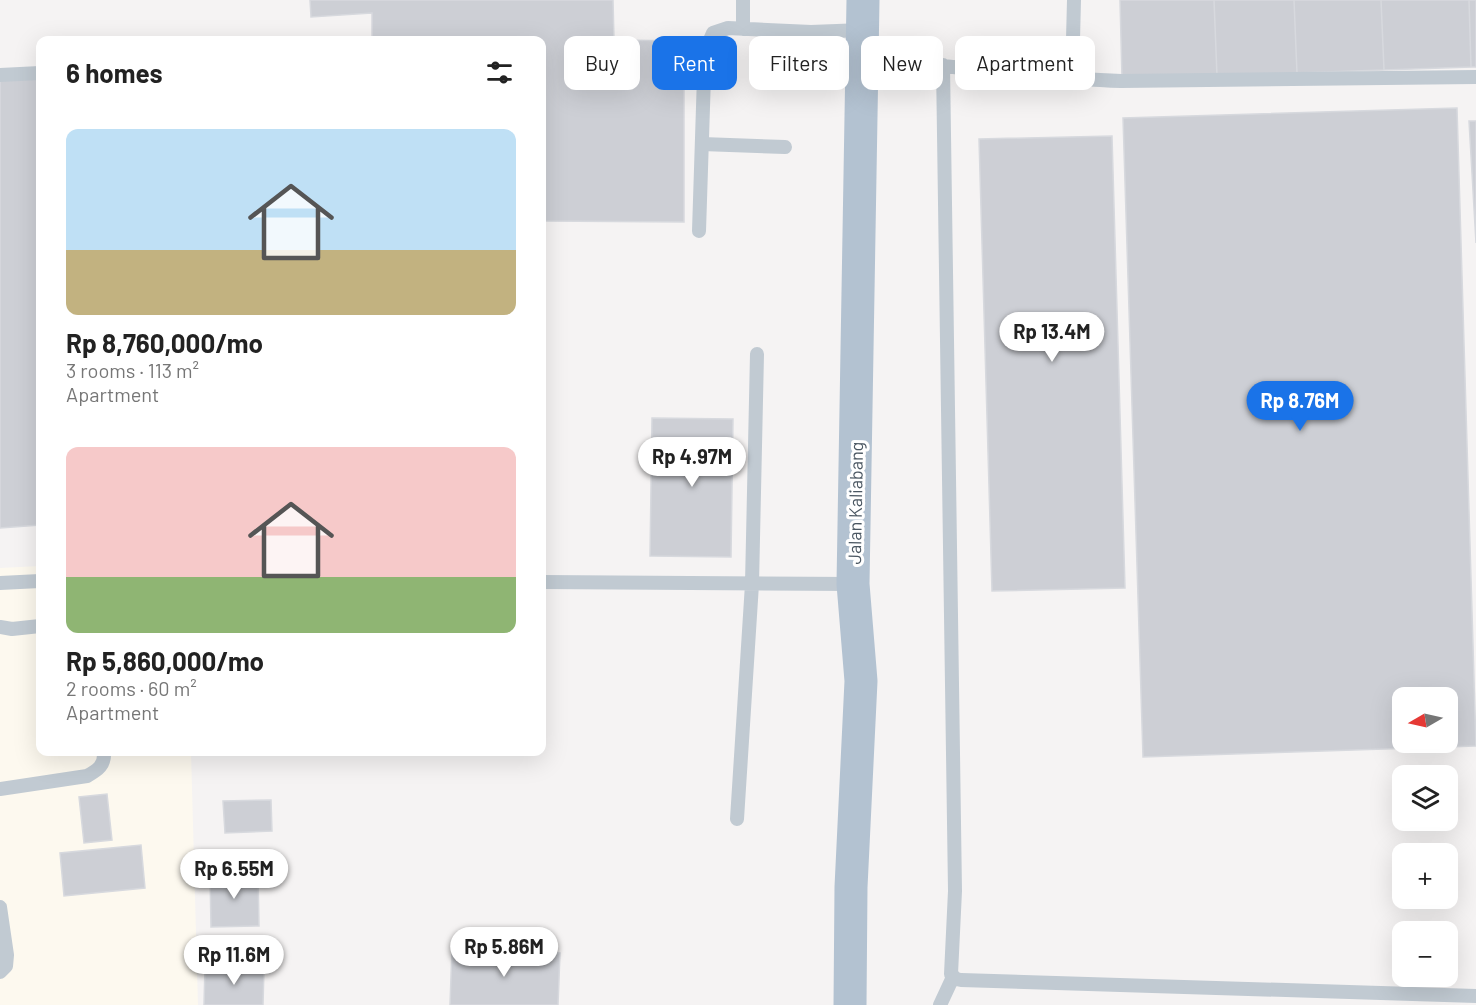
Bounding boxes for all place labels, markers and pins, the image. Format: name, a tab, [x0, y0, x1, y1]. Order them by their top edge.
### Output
pin: Rp 13.4M	[990, 312, 1114, 363]
pin: Rp 8.76M	[1238, 381, 1362, 432]
pin: Rp 4.97M	[630, 437, 754, 488]
pin: Rp 6.55M	[172, 849, 296, 900]
pin: Rp 5.86M	[442, 927, 566, 978]
pin: Rp 11.6M	[172, 935, 296, 986]

